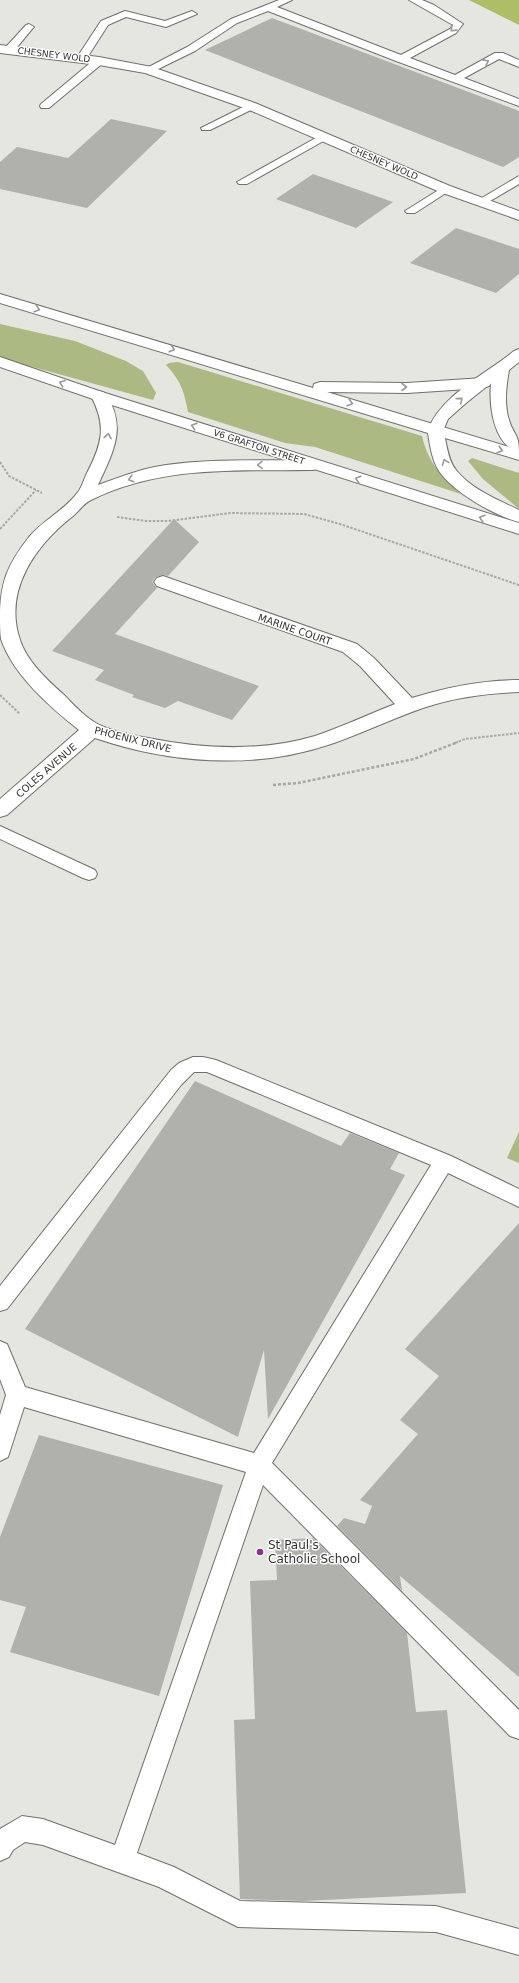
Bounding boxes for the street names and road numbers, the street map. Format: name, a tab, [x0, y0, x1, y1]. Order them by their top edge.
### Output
street label: CHESNEY WOLD	[17, 46, 91, 64]
street label: CHESNEY WOLD	[348, 144, 420, 182]
street label: V6 GRAFTON STREET	[212, 428, 306, 467]
street label: MARINE COURT	[257, 612, 334, 647]
street label: PHOENIX DRIVE	[93, 725, 173, 754]
street label: COLES AVENUE	[14, 741, 79, 800]

